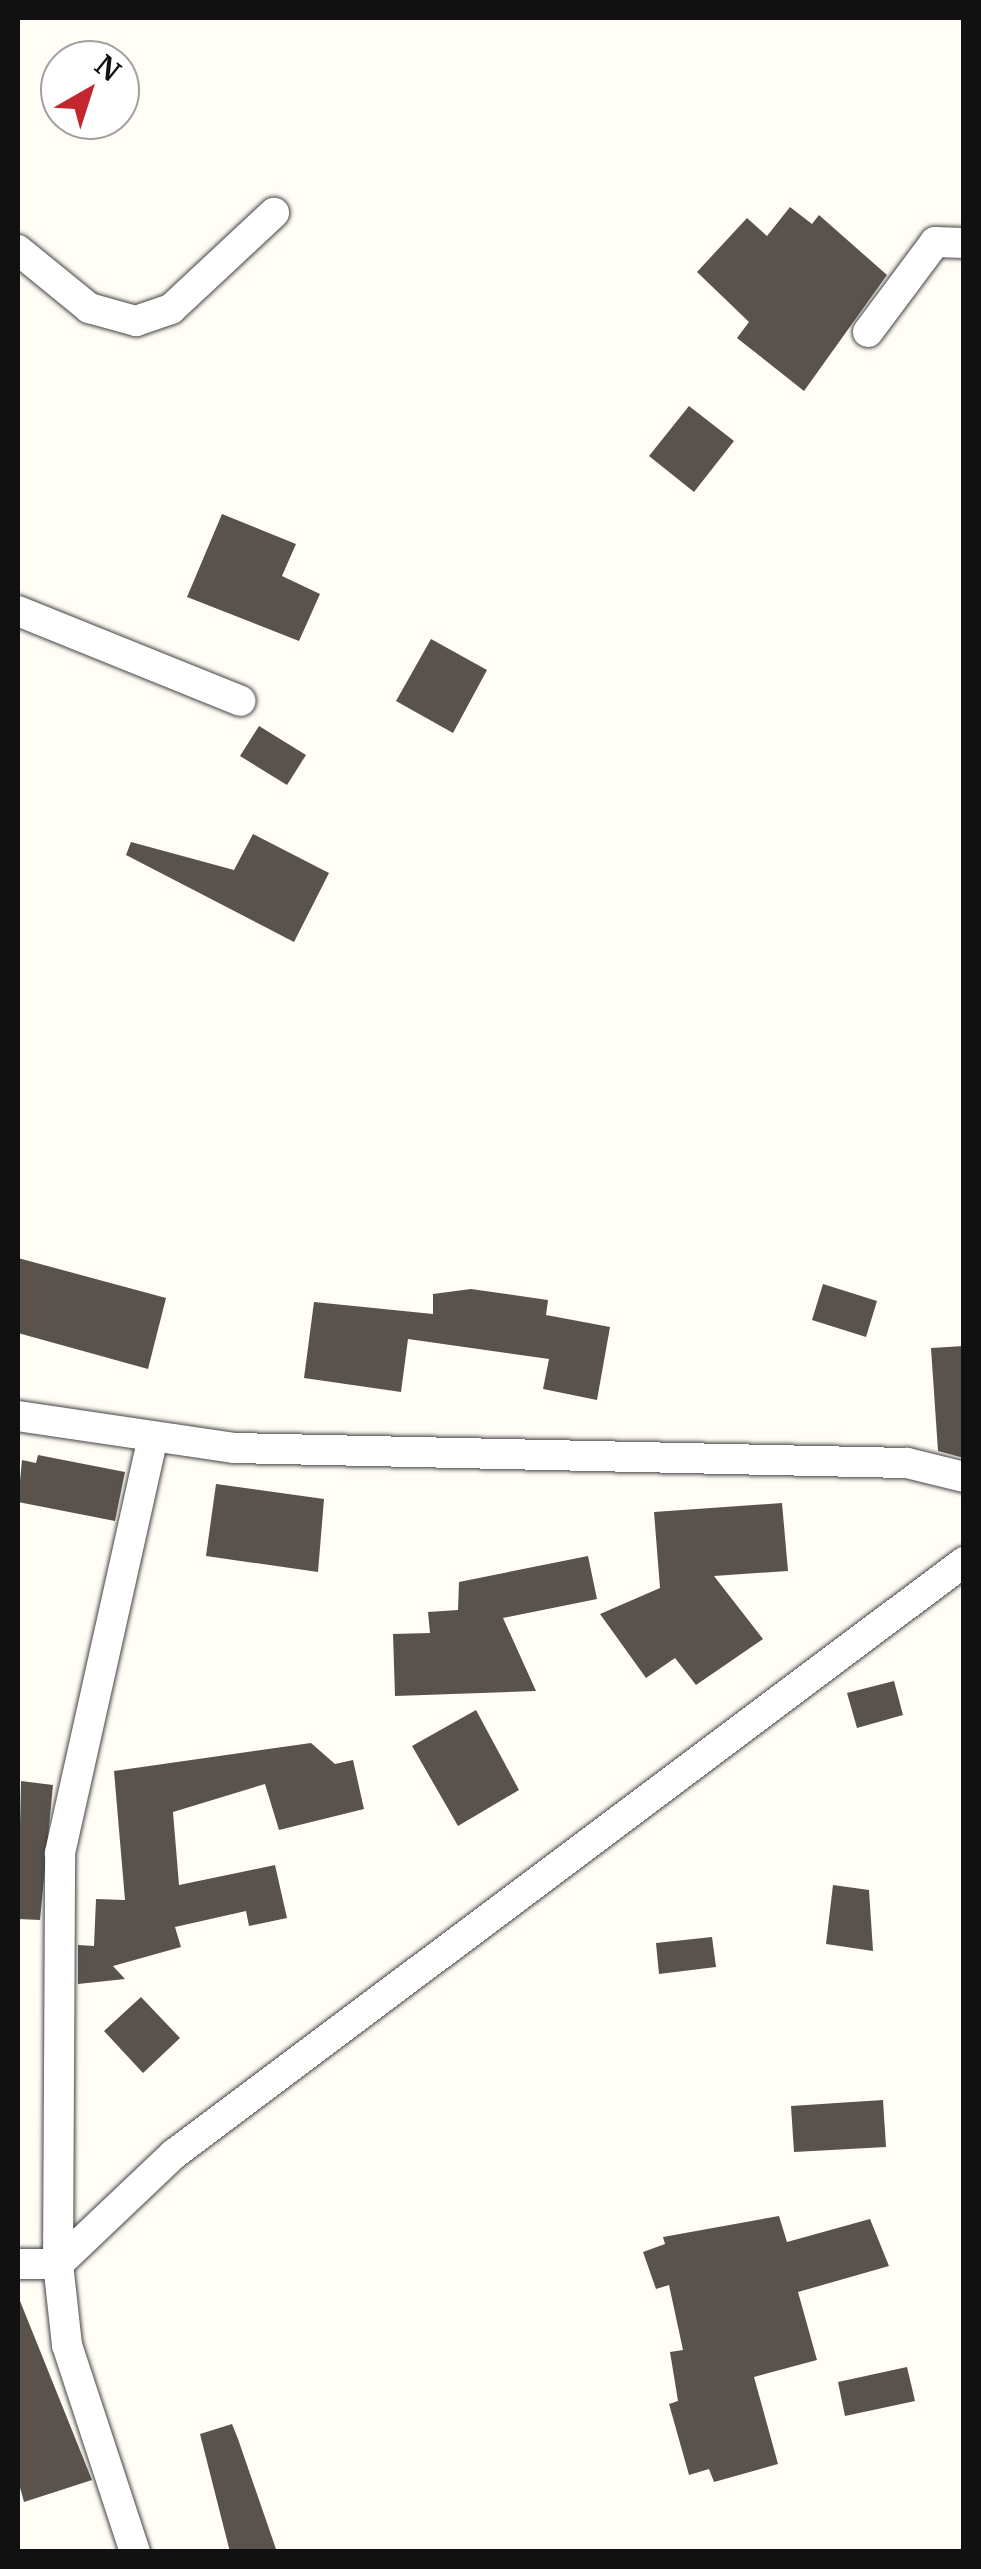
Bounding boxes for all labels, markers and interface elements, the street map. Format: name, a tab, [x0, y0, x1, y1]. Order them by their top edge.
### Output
north arrow	[40, 40, 140, 140]
text: N	[88, 47, 128, 89]

